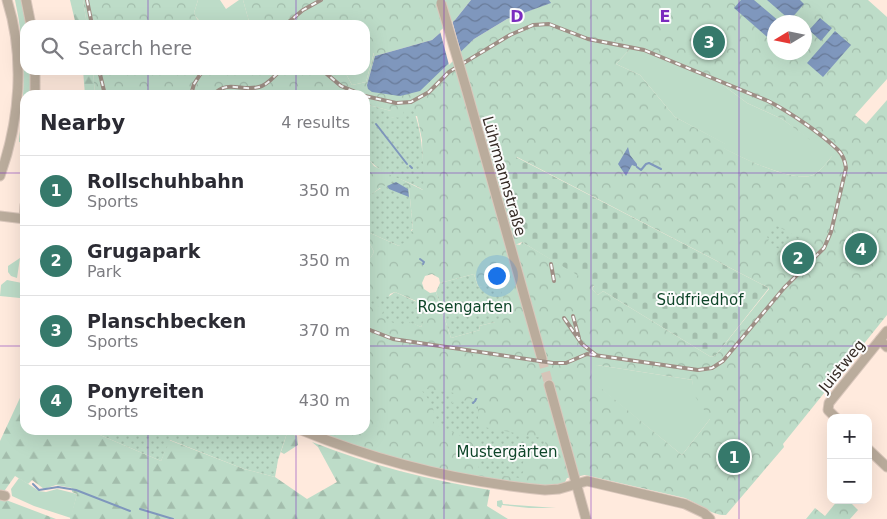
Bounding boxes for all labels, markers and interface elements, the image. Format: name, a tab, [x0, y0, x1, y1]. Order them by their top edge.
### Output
text: D	[510, 7, 524, 26]
text: E	[660, 7, 670, 26]
north arrow	[767, 15, 812, 60]
search box	[20, 20, 370, 75]
pin: 3	[693, 23, 725, 61]
icon: search	[38, 34, 66, 62]
text: Search here	[78, 37, 192, 59]
text: Nearby	[40, 111, 125, 135]
text: 4 results	[281, 113, 350, 132]
street label: Lührmannstraße	[478, 114, 530, 238]
text: Rollschuhbahn	[87, 170, 244, 192]
text: 1	[50, 181, 62, 200]
text: 350 m	[299, 181, 350, 200]
text: Sports	[87, 192, 138, 211]
pin: 4	[845, 230, 877, 268]
pin: 2	[782, 239, 814, 277]
text: Grugapark	[87, 240, 200, 262]
text: 2	[50, 251, 62, 270]
text: 350 m	[299, 251, 350, 270]
text: Park	[87, 262, 122, 281]
your location	[484, 263, 510, 289]
park label: Südfriedhof	[657, 291, 744, 309]
park label: Rosengarten	[418, 298, 512, 316]
text: Planschbecken	[87, 310, 246, 332]
text: 3	[50, 321, 62, 340]
text: 370 m	[299, 321, 350, 340]
text: Sports	[87, 332, 138, 351]
street label: Juistweg	[815, 336, 869, 397]
text: Ponyreiten	[87, 380, 204, 402]
text: 4	[50, 391, 62, 410]
text: 430 m	[299, 391, 350, 410]
text: Sports	[87, 402, 138, 421]
map controls	[827, 414, 872, 504]
button: +	[827, 414, 872, 459]
pin: 1	[718, 438, 750, 476]
park label: Mustergärten	[457, 443, 557, 461]
button: −	[827, 459, 872, 504]

